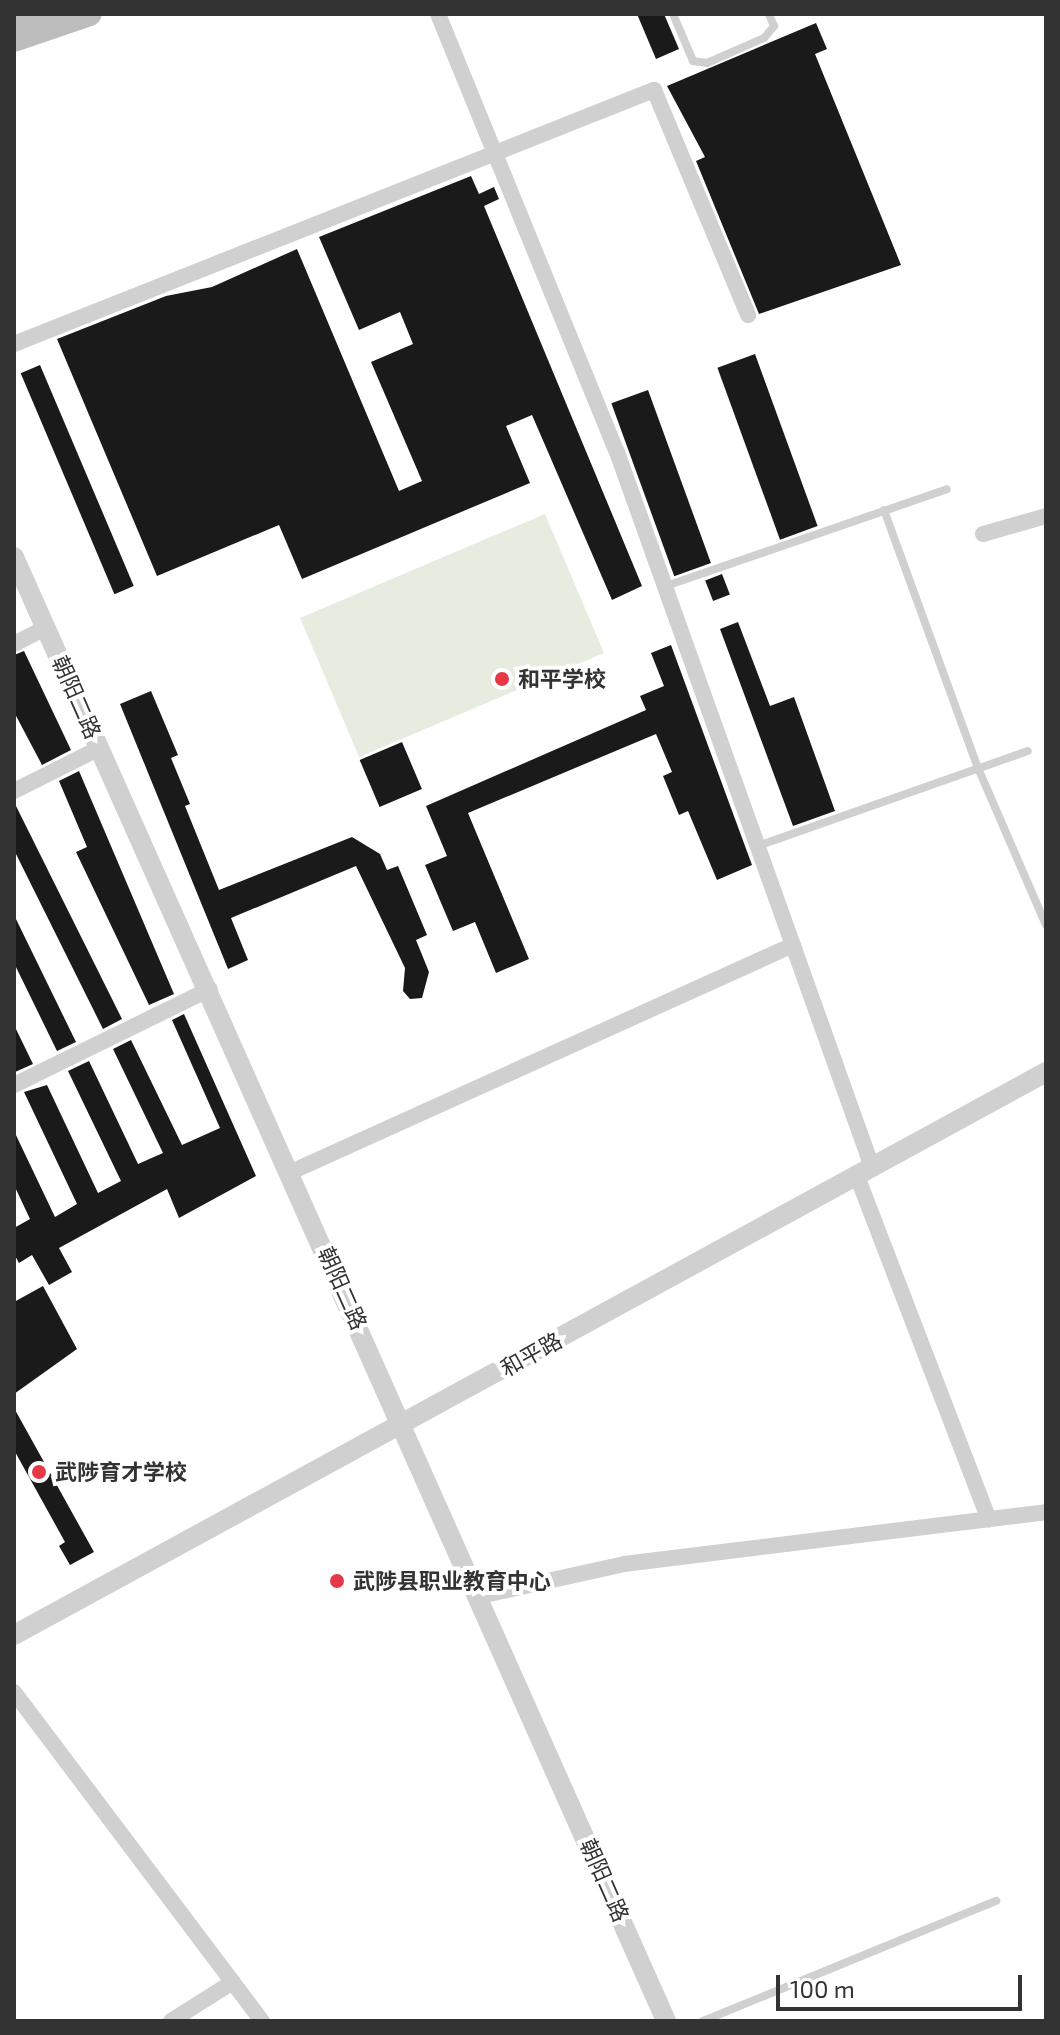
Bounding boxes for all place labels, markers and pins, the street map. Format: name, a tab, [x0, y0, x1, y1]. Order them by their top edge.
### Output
place label: 和平学校	[518, 666, 606, 692]
marker: 和平学校	[493, 670, 511, 688]
place label: 武陟育才学校	[55, 1459, 187, 1485]
marker: 武陟育才学校	[30, 1463, 48, 1481]
place label: 武陟县职业教育中心	[353, 1568, 551, 1594]
marker: 武陟县职业教育中心	[328, 1572, 346, 1590]

